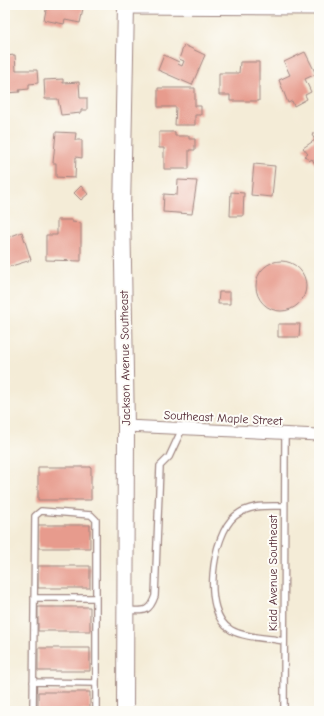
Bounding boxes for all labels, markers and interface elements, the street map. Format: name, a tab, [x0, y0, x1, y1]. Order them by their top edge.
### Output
street label: Jackson Avenue Southeast	[117, 290, 133, 426]
street label: Southeast Maple Street	[163, 408, 283, 428]
street label: Kidd Avenue Southeast	[266, 514, 280, 631]

